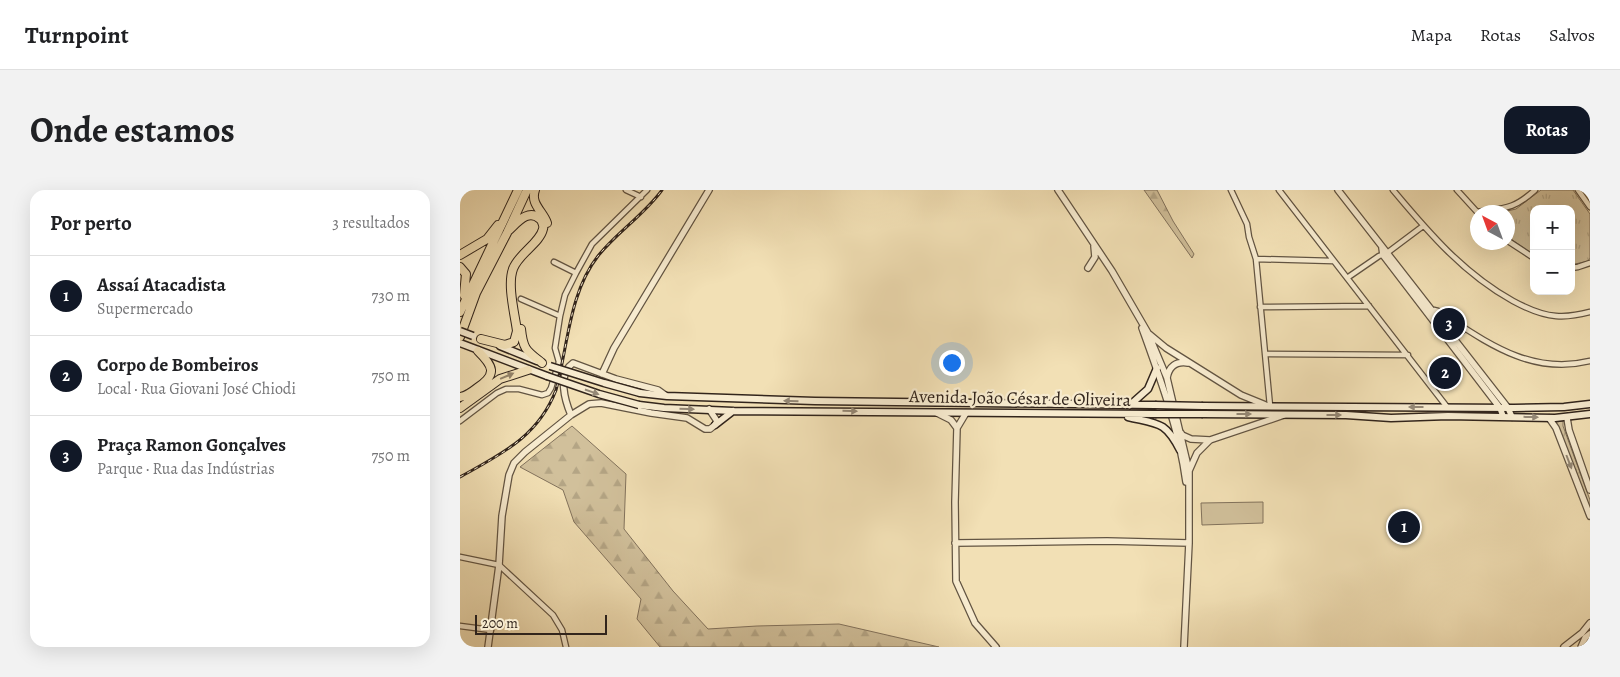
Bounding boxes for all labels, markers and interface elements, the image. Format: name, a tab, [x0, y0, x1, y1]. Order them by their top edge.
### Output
text: Turnpoint	[25, 19, 129, 51]
text: Mapa	[1411, 23, 1452, 47]
text: Rotas	[1480, 23, 1521, 47]
text: Salvos	[1549, 23, 1595, 47]
text: Onde estamos	[30, 106, 235, 154]
button: Rotas	[1504, 106, 1590, 154]
north arrow	[1470, 205, 1515, 250]
map controls	[1530, 205, 1575, 295]
button: +	[1530, 205, 1575, 250]
text: Por perto	[50, 209, 132, 237]
text: 3 resultados	[332, 212, 410, 234]
button: −	[1530, 250, 1575, 295]
text: Assaí Atacadista	[97, 272, 226, 298]
text: 1	[63, 285, 69, 307]
text: 730 m	[372, 285, 410, 307]
text: Supermercado	[97, 298, 193, 320]
pin: 3	[1433, 305, 1465, 343]
your location	[939, 350, 965, 376]
text: Corpo de Bombeiros	[97, 352, 258, 378]
pin: 2	[1429, 354, 1461, 392]
text: 2	[62, 365, 70, 387]
text: 750 m	[371, 365, 410, 387]
one-way arrow	[500, 372, 514, 380]
text: Local · Rua Giovani José Chiodi	[97, 378, 296, 400]
street label: Avenida João César de Oliveira	[908, 384, 1132, 412]
one-way arrow	[585, 388, 600, 396]
one-way arrow	[783, 396, 799, 404]
one-way arrow	[1408, 403, 1424, 411]
one-way arrow	[679, 405, 695, 413]
one-way arrow	[842, 407, 858, 415]
one-way arrow	[1236, 411, 1252, 419]
one-way arrow	[1326, 411, 1342, 419]
one-way arrow	[1523, 413, 1539, 421]
text: Praça Ramon Gonçalves	[97, 432, 286, 458]
text: 3	[63, 445, 69, 467]
text: 750 m	[371, 445, 410, 467]
one-way arrow	[1565, 455, 1573, 470]
text: Parque · Rua das Indústrias	[97, 458, 275, 480]
pin: 1	[1388, 508, 1420, 546]
scale bar	[475, 612, 608, 635]
text: 200 m	[482, 614, 518, 633]

